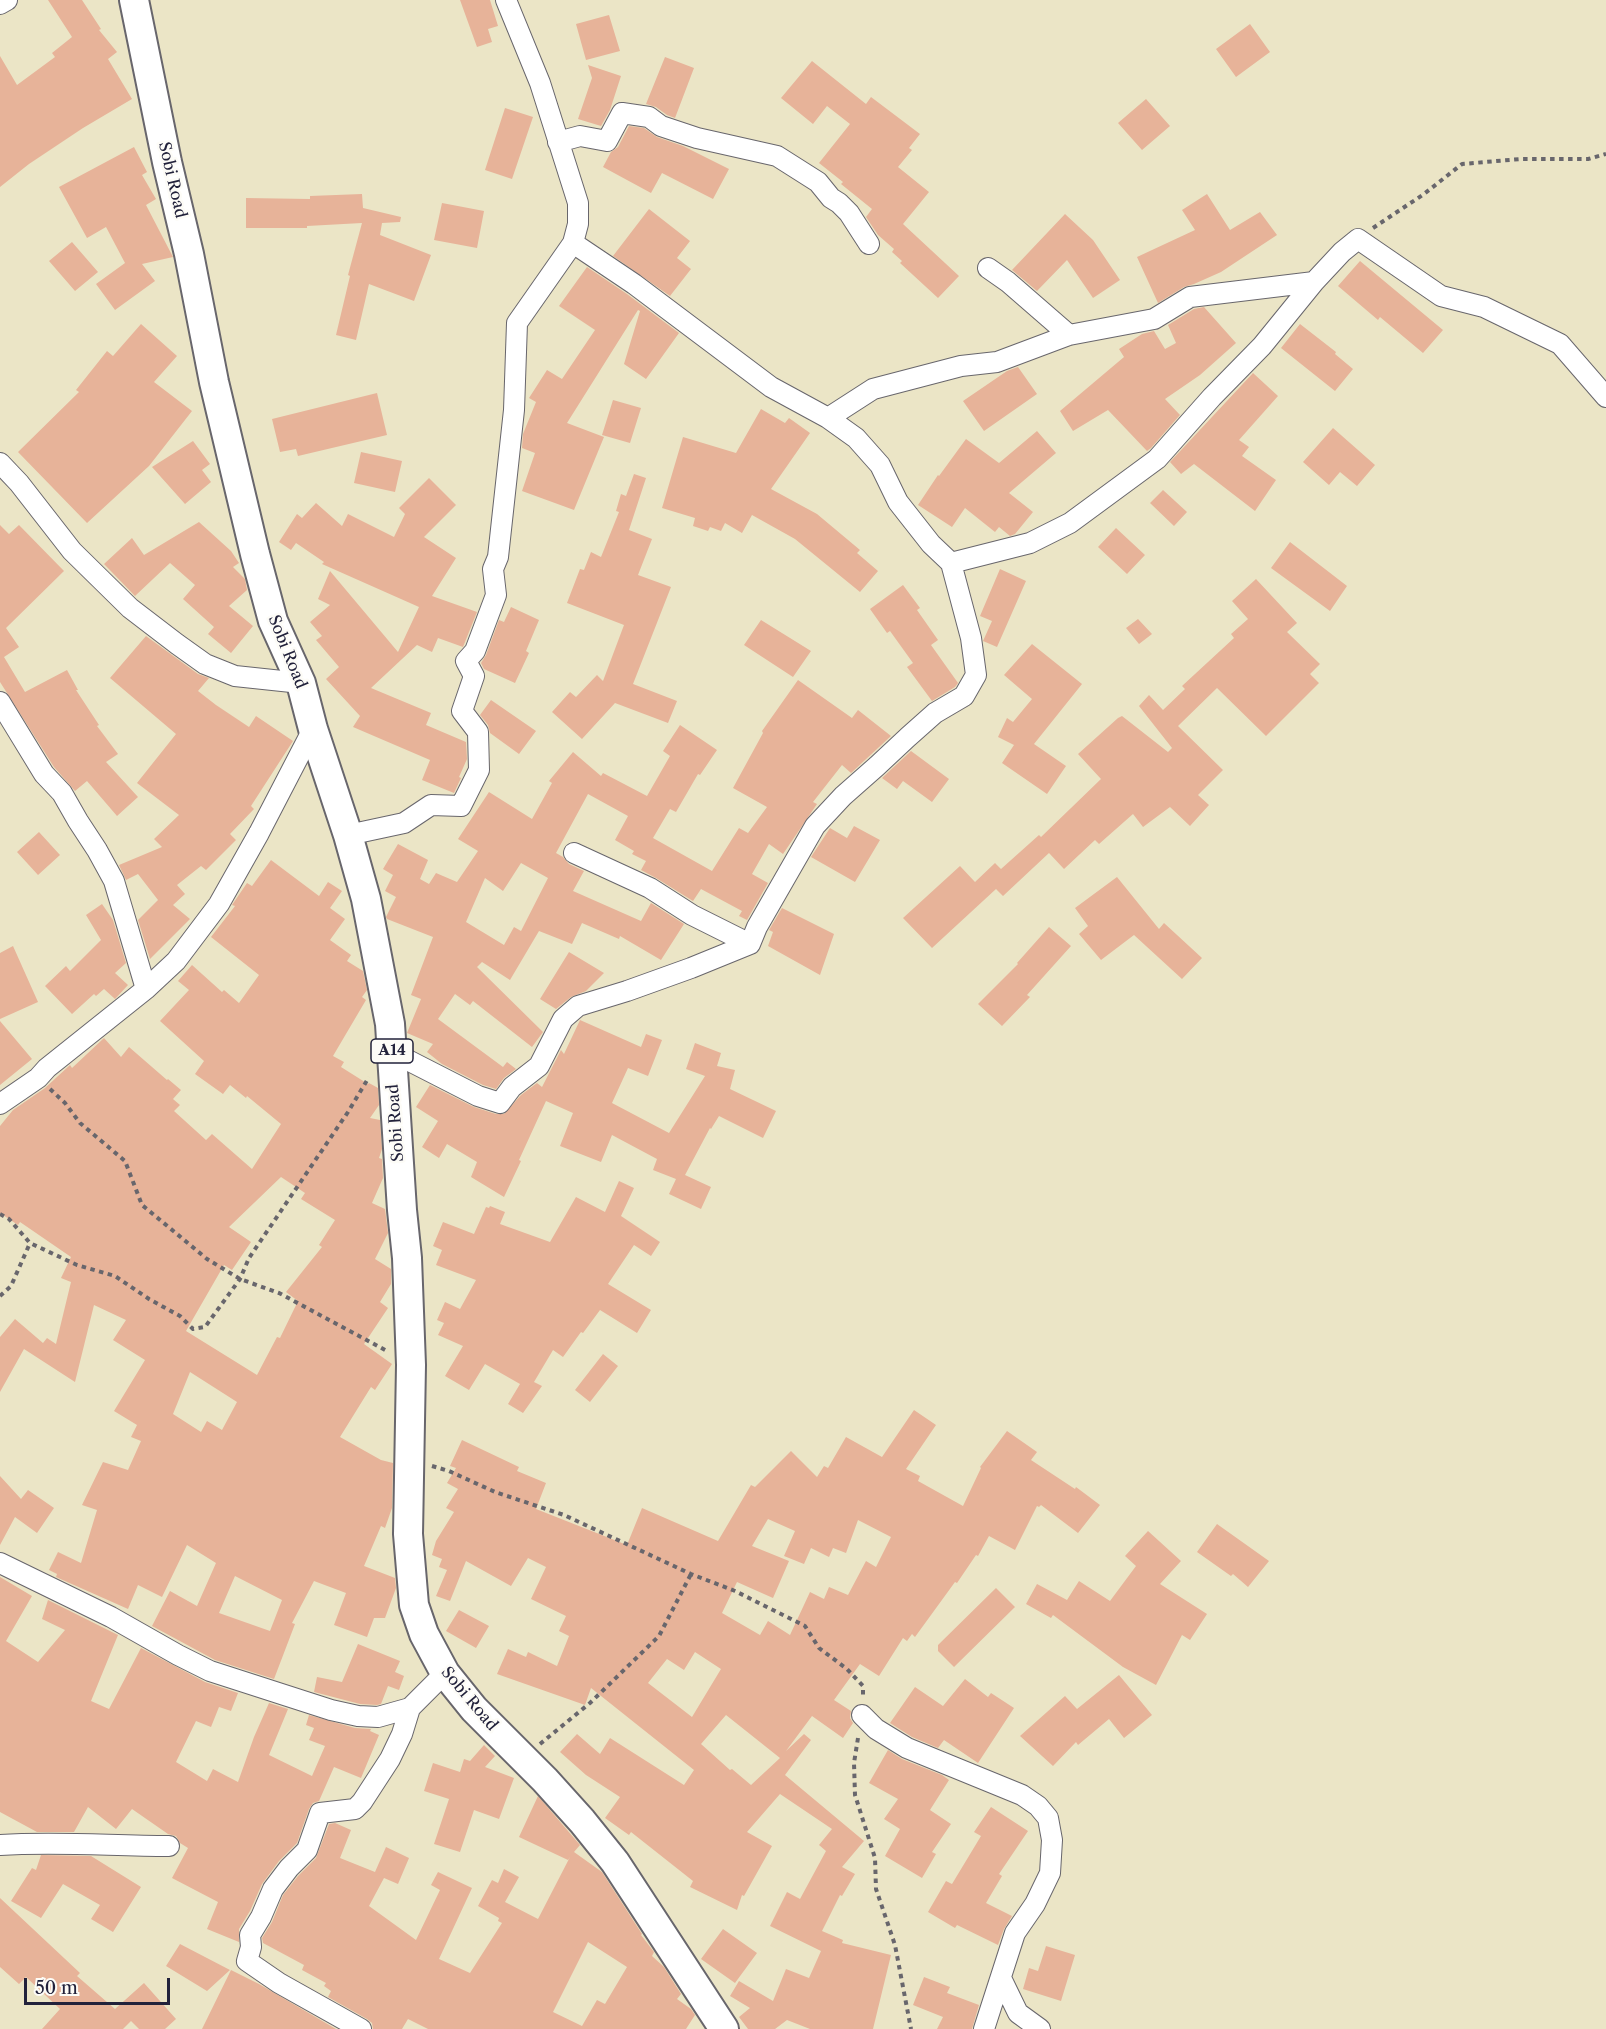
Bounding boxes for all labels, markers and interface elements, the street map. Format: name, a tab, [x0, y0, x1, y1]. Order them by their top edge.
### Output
street label: Sobi Road	[154, 140, 190, 220]
street label: Sobi Road	[264, 612, 310, 692]
road number: A14	[371, 1039, 413, 1063]
street label: Sobi Road	[384, 1084, 408, 1162]
street label: Sobi Road	[437, 1663, 501, 1735]
scale bar	[27, 1966, 172, 2004]
text: 50 m	[35, 1977, 78, 1999]

